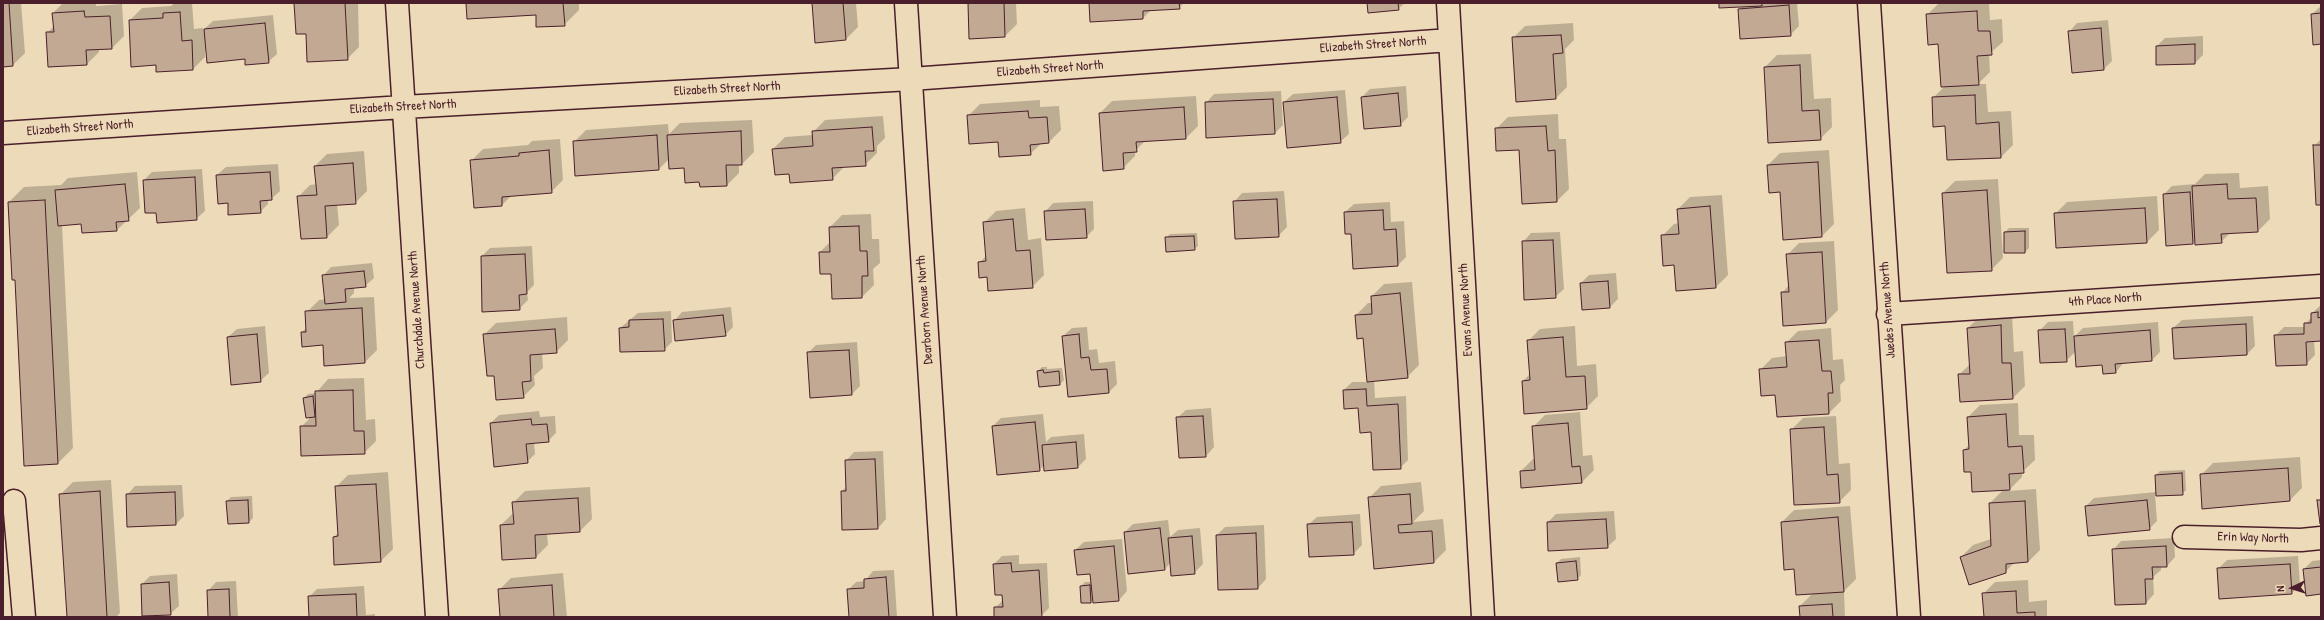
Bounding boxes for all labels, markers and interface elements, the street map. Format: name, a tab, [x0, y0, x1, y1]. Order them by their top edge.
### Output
street label: Elizabeth Street North	[1319, 34, 1427, 56]
street label: Elizabeth Street North	[996, 58, 1104, 80]
street label: Elizabeth Street North	[673, 78, 781, 100]
street label: Elizabeth Street North	[349, 96, 457, 118]
street label: Elizabeth Street North	[26, 117, 134, 139]
street label: Churchdale Avenue North	[405, 251, 429, 369]
street label: Dearborn Avenue North	[913, 255, 937, 365]
street label: Juedes Avenue North	[1877, 261, 1899, 359]
street label: Evans Avenue North	[1456, 263, 1476, 357]
street label: 4th Place North	[2068, 290, 2142, 310]
street label: Erin Way North	[2217, 529, 2289, 547]
north arrow	[2272, 568, 2312, 608]
text: N	[2273, 585, 2287, 592]

